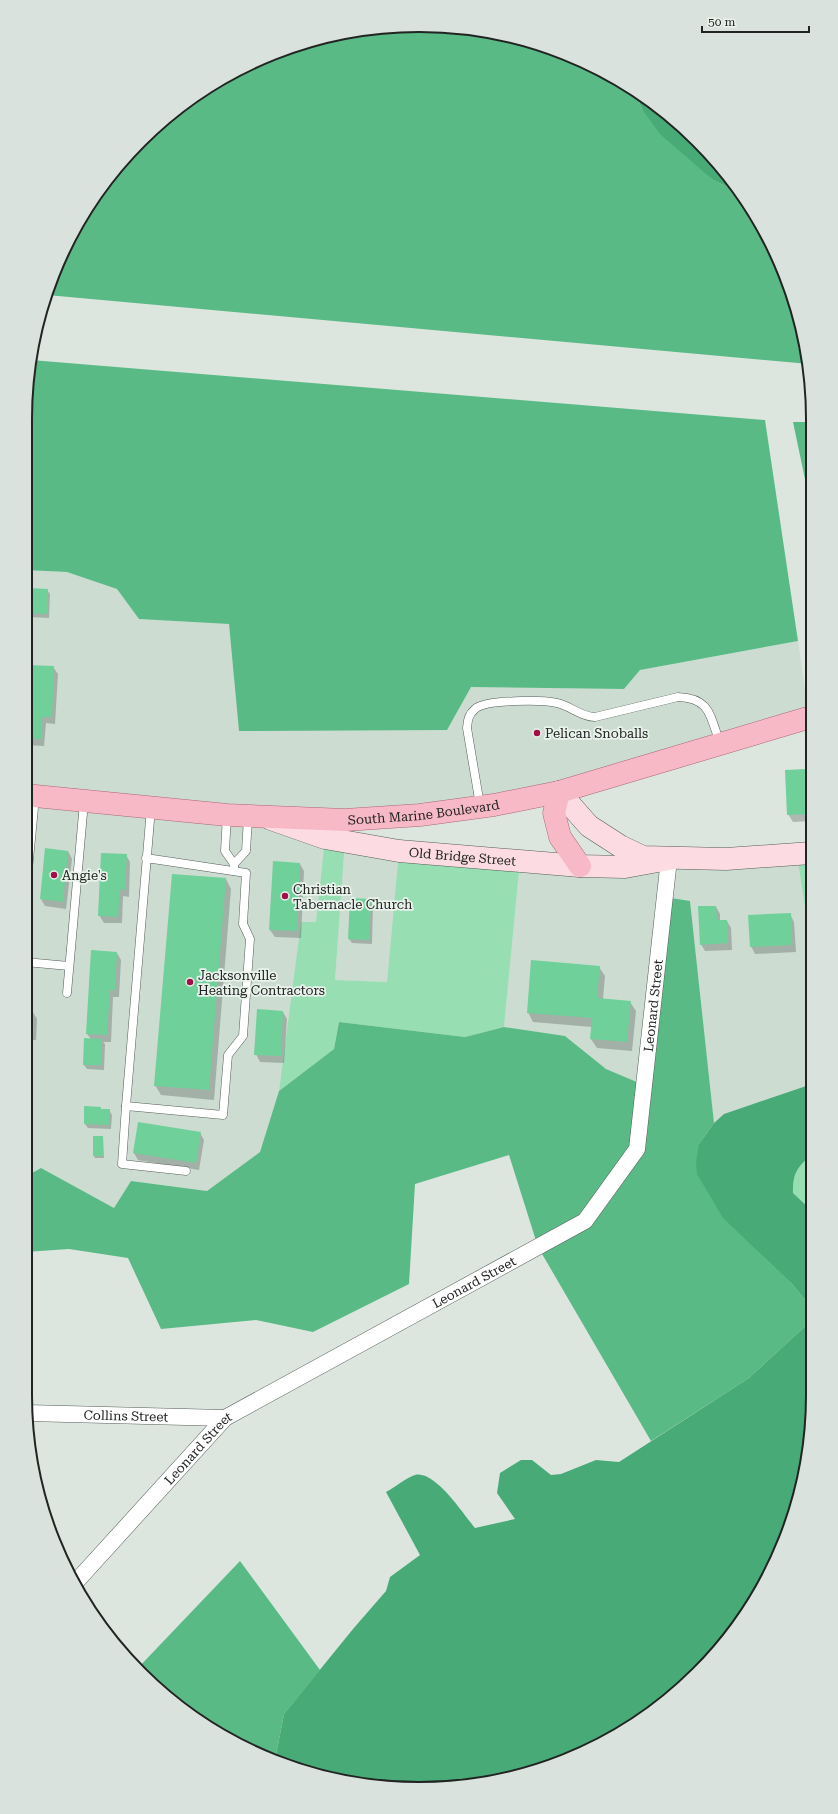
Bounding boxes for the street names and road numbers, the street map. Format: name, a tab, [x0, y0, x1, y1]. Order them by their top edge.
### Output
street label: South Marine Boulevard	[347, 796, 501, 827]
street label: Old Bridge Street	[408, 844, 517, 868]
street label: Leonard Street	[640, 958, 665, 1052]
street label: Leonard Street	[429, 1253, 518, 1311]
street label: Collins Street	[83, 1407, 169, 1424]
street label: Leonard Street	[161, 1408, 234, 1487]

